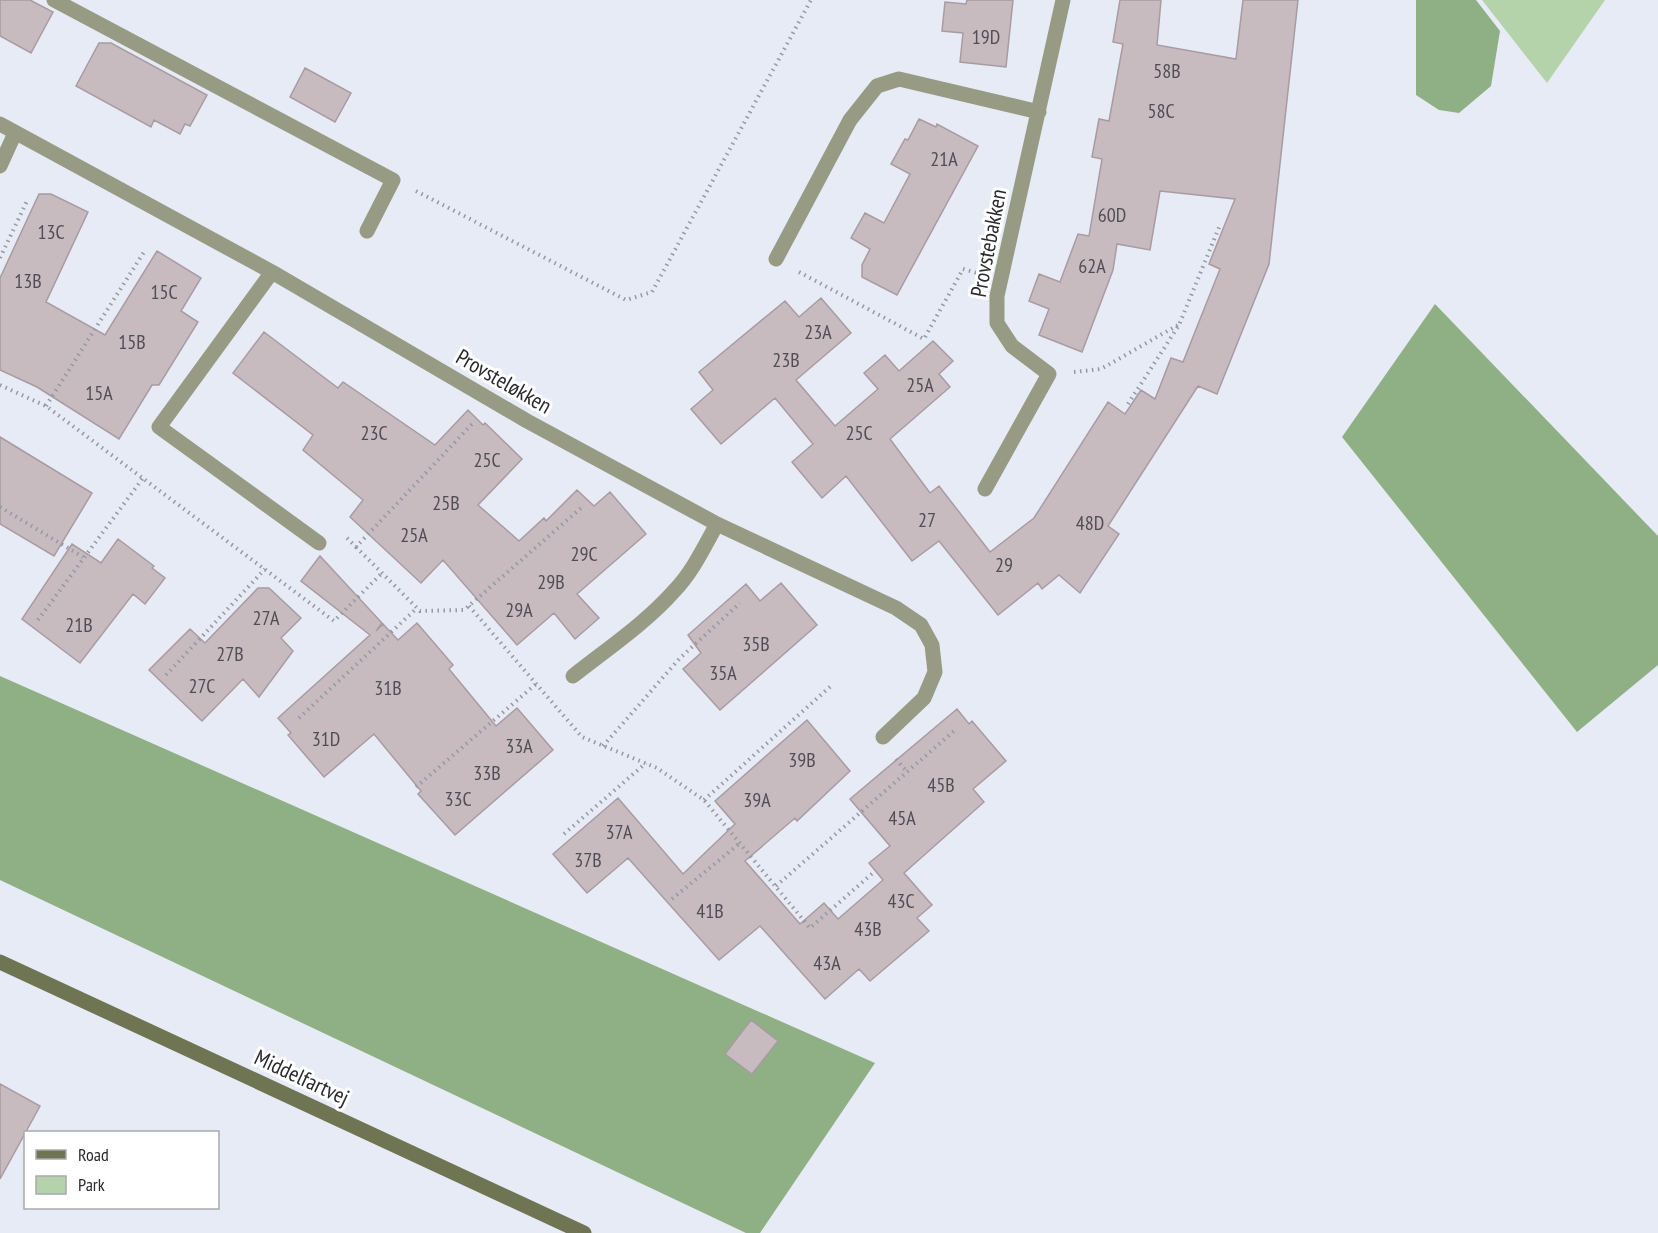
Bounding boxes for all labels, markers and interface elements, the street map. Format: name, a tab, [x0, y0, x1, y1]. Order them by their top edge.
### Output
house number: 19D	[972, 24, 1000, 50]
house number: 58B	[1153, 58, 1181, 84]
house number: 58C	[1147, 98, 1175, 124]
house number: 21A	[930, 146, 958, 172]
street label: Provstebakken	[964, 187, 1012, 299]
house number: 60D	[1098, 202, 1126, 228]
house number: 13C	[37, 219, 65, 245]
house number: 62A	[1078, 253, 1106, 279]
house number: 13B	[14, 268, 42, 294]
house number: 15C	[150, 279, 178, 305]
house number: 23A	[804, 319, 832, 345]
house number: 15B	[118, 329, 146, 355]
street label: Provsteløkken	[451, 342, 557, 420]
house number: 23B	[772, 347, 800, 373]
house number: 25A	[906, 372, 934, 398]
house number: 15A	[85, 380, 113, 406]
house number: 23C	[360, 420, 388, 446]
house number: 25C	[845, 420, 873, 446]
house number: 25C	[473, 447, 501, 473]
house number: 25B	[432, 490, 460, 516]
house number: 27	[918, 507, 936, 533]
house number: 48D	[1076, 510, 1104, 536]
house number: 25A	[400, 522, 428, 548]
house number: 29C	[570, 541, 598, 567]
house number: 29	[995, 552, 1013, 578]
house number: 29B	[537, 569, 565, 595]
house number: 29A	[505, 597, 533, 623]
house number: 27A	[252, 605, 280, 631]
house number: 21B	[65, 612, 93, 638]
house number: 35B	[742, 631, 770, 657]
house number: 27B	[216, 641, 244, 667]
house number: 35A	[709, 660, 737, 686]
house number: 27C	[189, 673, 216, 699]
house number: 31B	[374, 675, 402, 701]
house number: 31D	[312, 726, 340, 752]
house number: 33A	[505, 733, 533, 759]
house number: 39B	[788, 747, 816, 773]
house number: 33B	[473, 760, 501, 786]
house number: 45B	[927, 772, 955, 798]
house number: 33C	[444, 786, 472, 812]
house number: 39A	[743, 787, 771, 813]
house number: 45A	[888, 805, 916, 831]
house number: 37A	[605, 819, 633, 845]
house number: 37B	[574, 847, 602, 873]
house number: 43C	[887, 888, 915, 914]
house number: 41B	[696, 898, 724, 924]
house number: 43B	[854, 916, 882, 942]
house number: 43A	[813, 950, 841, 976]
street label: Middelfartvej	[250, 1043, 354, 1111]
legend	[24, 1131, 219, 1209]
text: Road	[78, 1143, 109, 1166]
text: Park	[78, 1173, 105, 1196]

